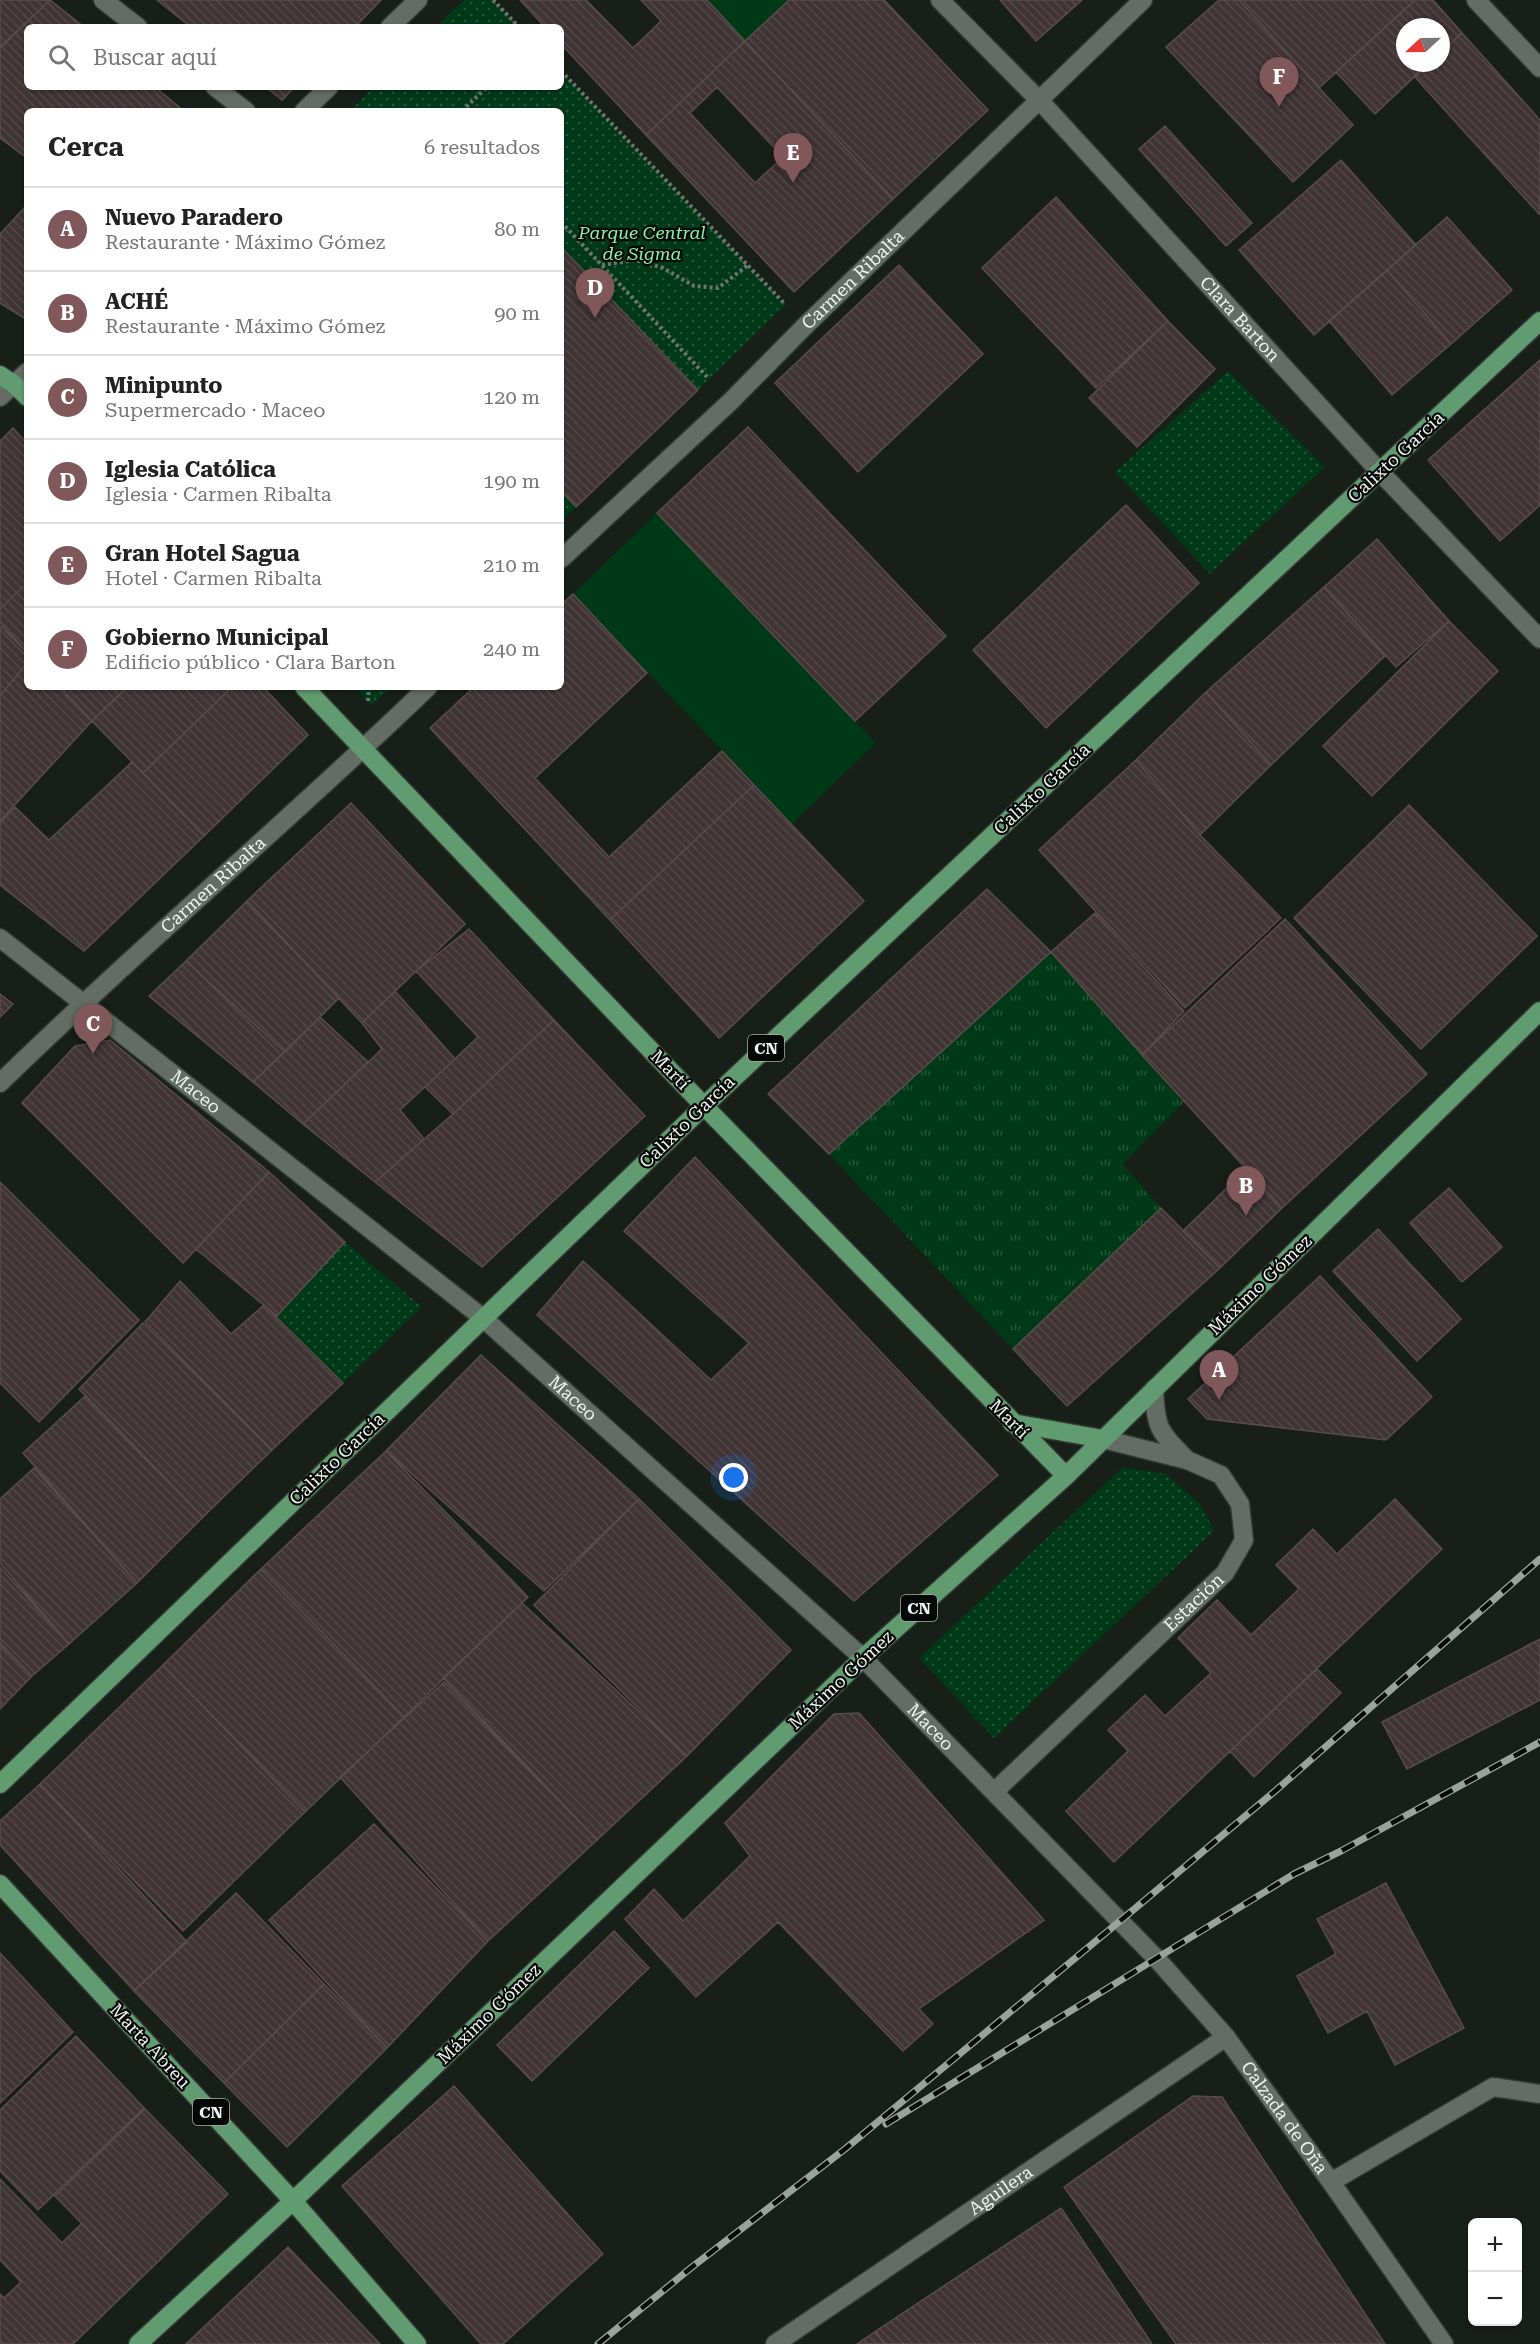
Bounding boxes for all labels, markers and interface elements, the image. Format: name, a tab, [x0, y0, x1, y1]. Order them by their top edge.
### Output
north arrow	[1396, 18, 1450, 72]
search box	[24, 24, 564, 90]
icon: search	[45, 41, 78, 74]
text: Buscar aquí	[93, 45, 217, 70]
pin: F	[1260, 57, 1298, 107]
text: Cerca	[48, 132, 124, 162]
pin: E	[774, 134, 812, 183]
text: 6 resultados	[424, 135, 540, 159]
text: Nuevo Paradero	[105, 205, 283, 230]
text: A	[60, 217, 75, 241]
text: 80 m	[494, 217, 540, 241]
park label: Parque Central de Sigma	[577, 222, 706, 264]
street label: Carmen Ribalta	[797, 225, 908, 333]
text: Restaurante · Máximo Gómez	[105, 230, 385, 254]
pin: D	[576, 268, 614, 318]
street label: Clara Barton	[1196, 272, 1285, 366]
text: ACHÉ	[105, 289, 168, 314]
text: B	[60, 301, 75, 325]
text: 90 m	[494, 301, 540, 325]
text: Restaurante · Máximo Gómez	[105, 314, 385, 338]
text: Minipunto	[105, 373, 223, 398]
text: C	[61, 385, 75, 409]
text: 120 m	[483, 385, 540, 409]
text: Supermercado · Maceo	[105, 398, 326, 422]
street label: Calixto García	[1343, 407, 1448, 507]
text: Iglesia Católica	[105, 457, 276, 482]
text: D	[59, 469, 76, 493]
text: 190 m	[483, 469, 540, 493]
text: Iglesia · Carmen Ribalta	[105, 482, 332, 506]
text: Gran Hotel Sagua	[105, 541, 300, 566]
text: E	[61, 553, 74, 577]
text: 210 m	[483, 553, 540, 577]
text: Hotel · Carmen Ribalta	[105, 566, 322, 590]
text: Gobierno Municipal	[105, 625, 328, 650]
text: F	[61, 637, 74, 661]
text: 240 m	[483, 637, 540, 661]
text: Edificio público · Clara Barton	[105, 650, 396, 674]
street label: Calixto García	[989, 739, 1094, 839]
street label: Carmen Ribalta	[156, 832, 270, 937]
pin: C	[74, 1004, 112, 1054]
road number: CN	[748, 1035, 784, 1061]
street label: Martí	[647, 1046, 694, 1094]
street label: Maceo	[167, 1065, 225, 1118]
street label: Calixto García	[635, 1071, 739, 1172]
pin: B	[1226, 1166, 1266, 1216]
street label: Máximo Gómez	[1204, 1230, 1316, 1339]
pin: A	[1200, 1350, 1238, 1400]
street label: Maceo	[545, 1371, 602, 1425]
street label: Martí	[985, 1395, 1034, 1443]
street label: Calixto García	[285, 1408, 389, 1509]
your location	[719, 1463, 748, 1492]
street label: Estación	[1159, 1568, 1228, 1636]
road number: CN	[901, 1595, 937, 1621]
street label: Máximo Gómez	[784, 1625, 898, 1733]
street label: Maceo	[903, 1699, 958, 1755]
street label: Máximo Gómez	[433, 1959, 545, 2068]
street label: Marta Abreu	[106, 1999, 195, 2092]
street label: Calzada de Oña	[1237, 2057, 1333, 2178]
road number: CN	[193, 2099, 229, 2125]
street label: Aguilera	[965, 2161, 1036, 2219]
map controls	[1468, 2218, 1522, 2326]
button: +	[1468, 2218, 1522, 2272]
button: −	[1468, 2272, 1522, 2326]

